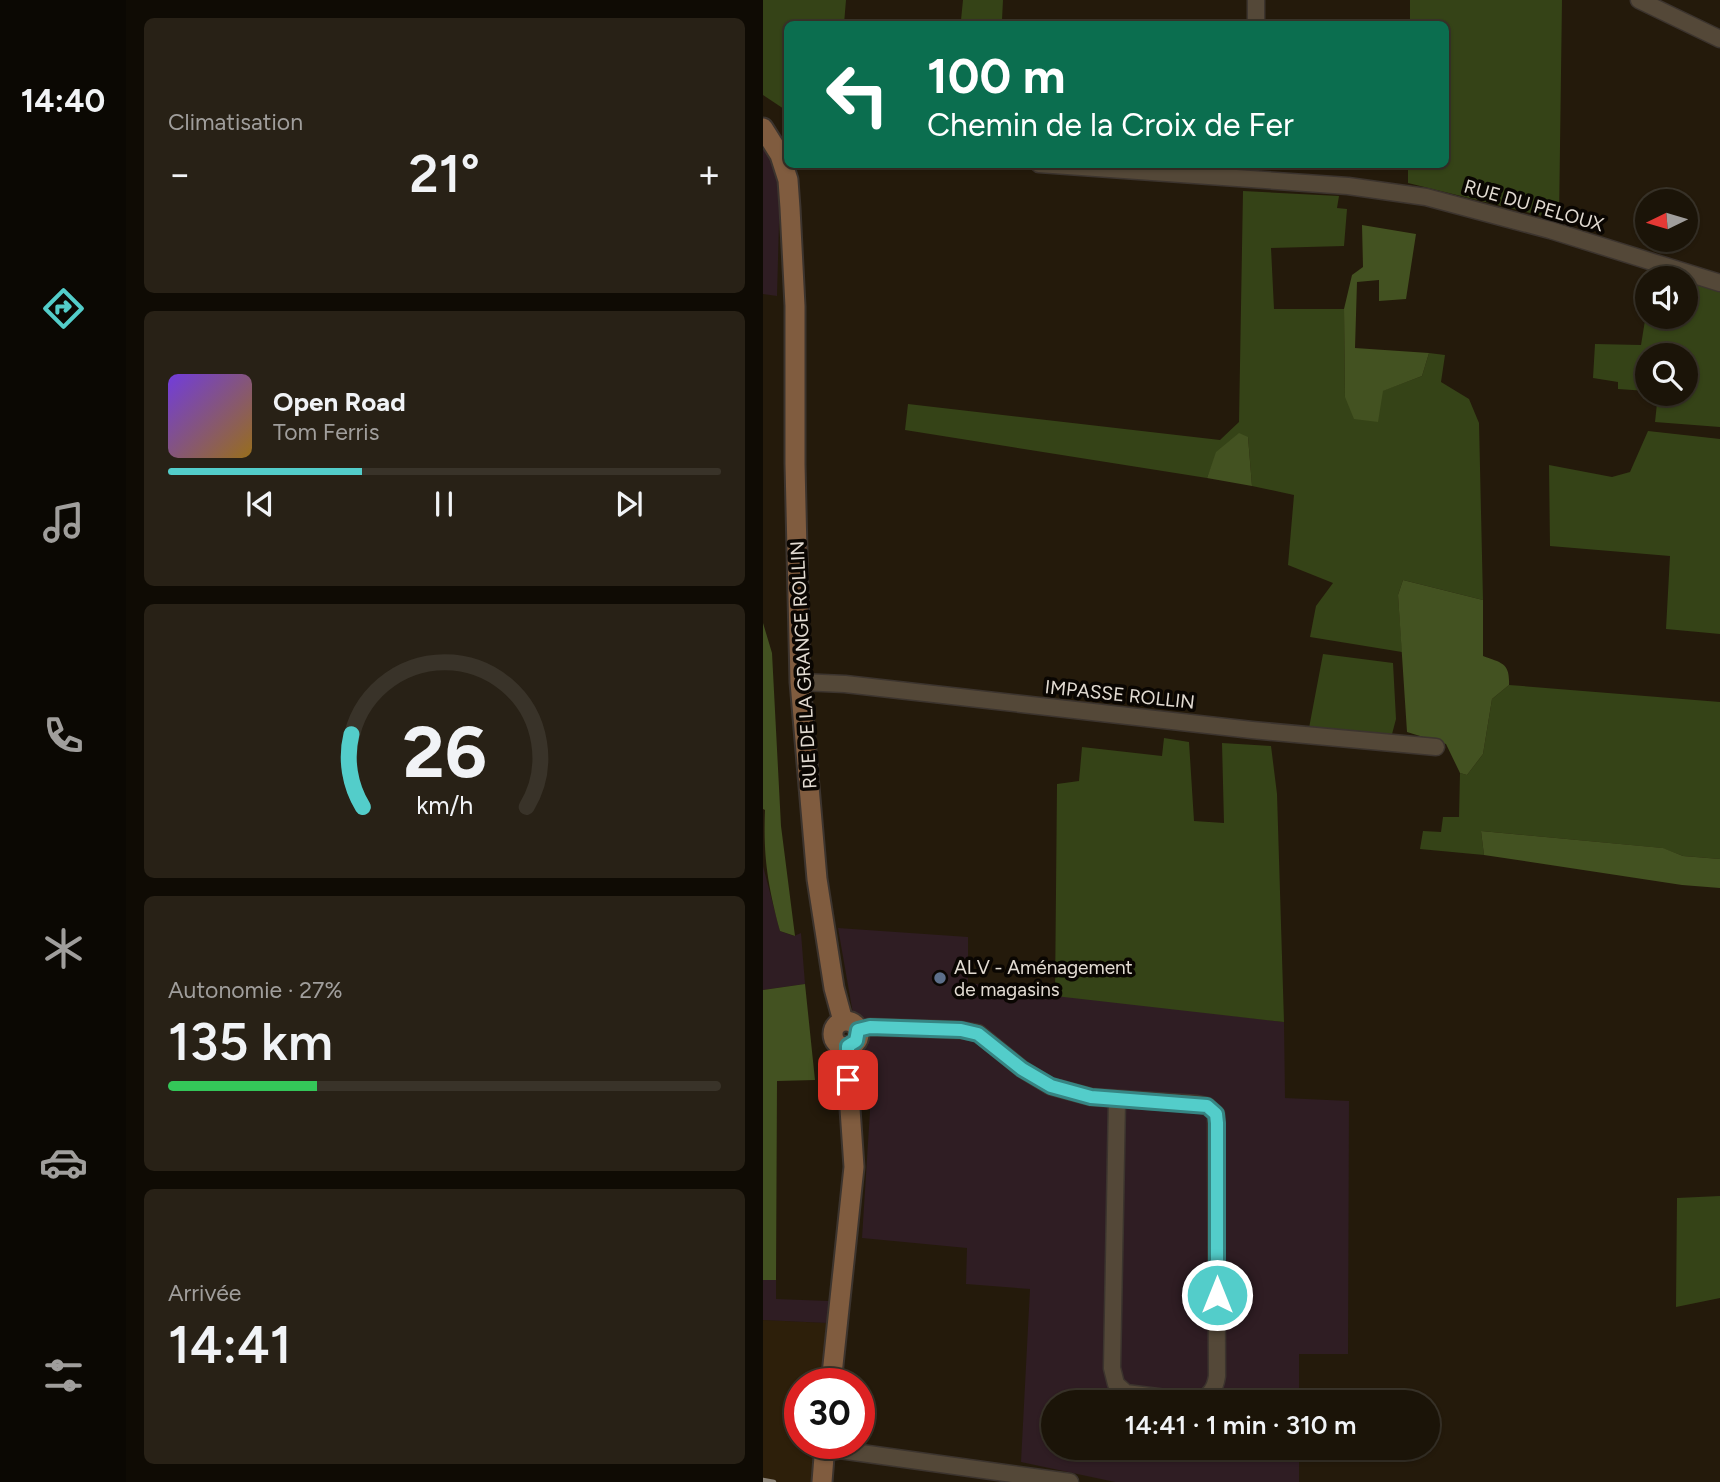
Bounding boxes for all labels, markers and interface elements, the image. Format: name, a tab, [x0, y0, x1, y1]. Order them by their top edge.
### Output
text: 100 m	[927, 46, 1066, 105]
icon: left	[812, 49, 903, 140]
text: 14:40	[21, 82, 105, 120]
text: Chemin de la Croix de Fer	[927, 106, 1294, 144]
text: Climatisation	[168, 108, 303, 136]
text: 21°	[409, 143, 480, 205]
text: −	[168, 151, 192, 197]
text: +	[697, 151, 721, 197]
street label: RUE DU PELOUX	[1461, 175, 1607, 236]
north arrow	[1635, 189, 1697, 252]
map controls	[1635, 189, 1698, 406]
button: sound	[1635, 266, 1698, 329]
icon: directions	[39, 284, 88, 333]
button: search	[1635, 343, 1698, 406]
text: Open Road	[273, 386, 406, 418]
text: Tom Ferris	[273, 418, 379, 446]
icon: previous	[241, 485, 279, 523]
icon: pause	[425, 485, 463, 523]
icon: next	[610, 485, 648, 523]
icon: music	[39, 498, 88, 547]
street label: RUE DE LA GRANGE ROLLIN	[786, 540, 821, 790]
street label: IMPASSE ROLLIN	[1044, 675, 1196, 714]
text: 26	[402, 708, 487, 795]
icon: phone	[39, 711, 88, 760]
text: km/h	[416, 790, 473, 820]
icon: climate	[39, 924, 88, 973]
place label: ALV - Aménagement de magasins	[954, 956, 1133, 1001]
marker: ALV - Aménagement de magasins	[932, 970, 948, 986]
text: Autonomie · 27%	[168, 976, 343, 1004]
text: 135 km	[168, 1011, 333, 1073]
pin	[818, 1050, 878, 1110]
icon: arrive	[829, 1061, 867, 1099]
icon: car	[39, 1138, 88, 1187]
position arrow	[1180, 1258, 1254, 1332]
text: Arrivée	[168, 1279, 241, 1307]
text: 14:41	[168, 1314, 292, 1376]
icon: filters	[39, 1351, 88, 1400]
speed limit sign: 30	[784, 1368, 875, 1459]
text: 14:41 · 1 min · 310 m	[1125, 1409, 1356, 1441]

